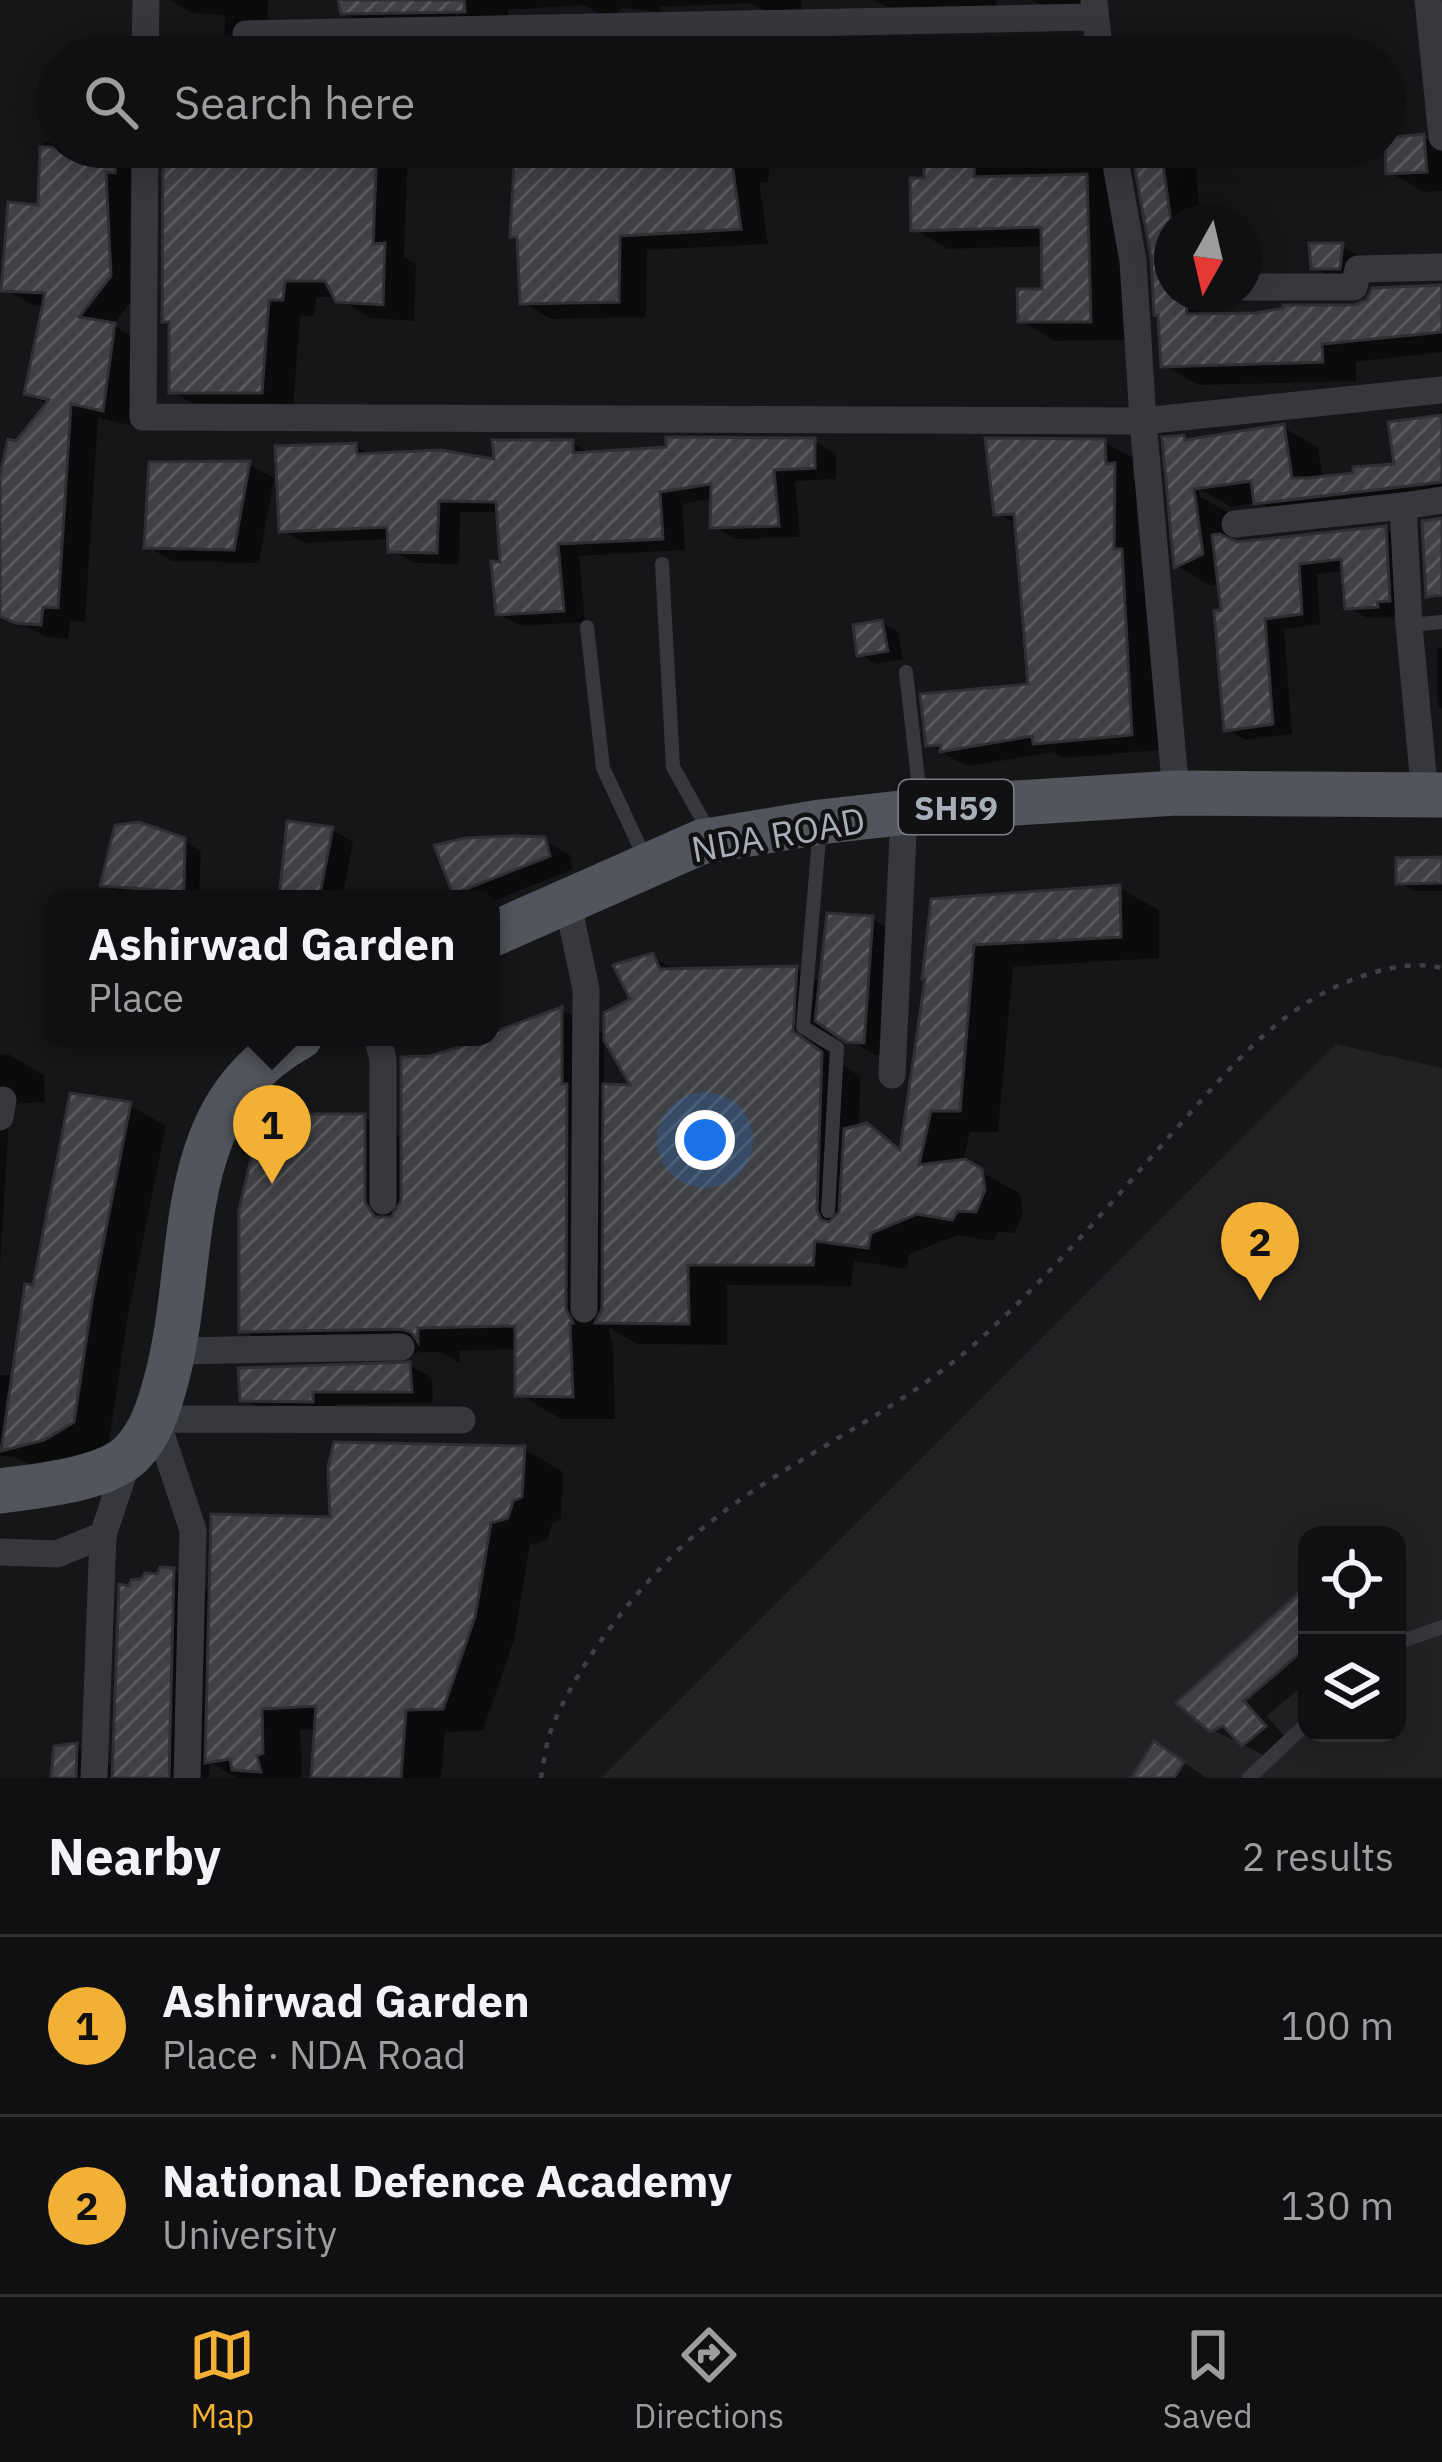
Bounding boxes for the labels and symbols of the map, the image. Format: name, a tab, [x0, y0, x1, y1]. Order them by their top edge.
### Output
north arrow	[1154, 204, 1262, 312]
road number: SH59	[899, 780, 1013, 834]
street label: NDA ROAD	[687, 796, 869, 872]
pin: 1	[233, 1085, 311, 1184]
your location	[675, 1110, 735, 1170]
pin: 2	[1221, 1202, 1299, 1301]

